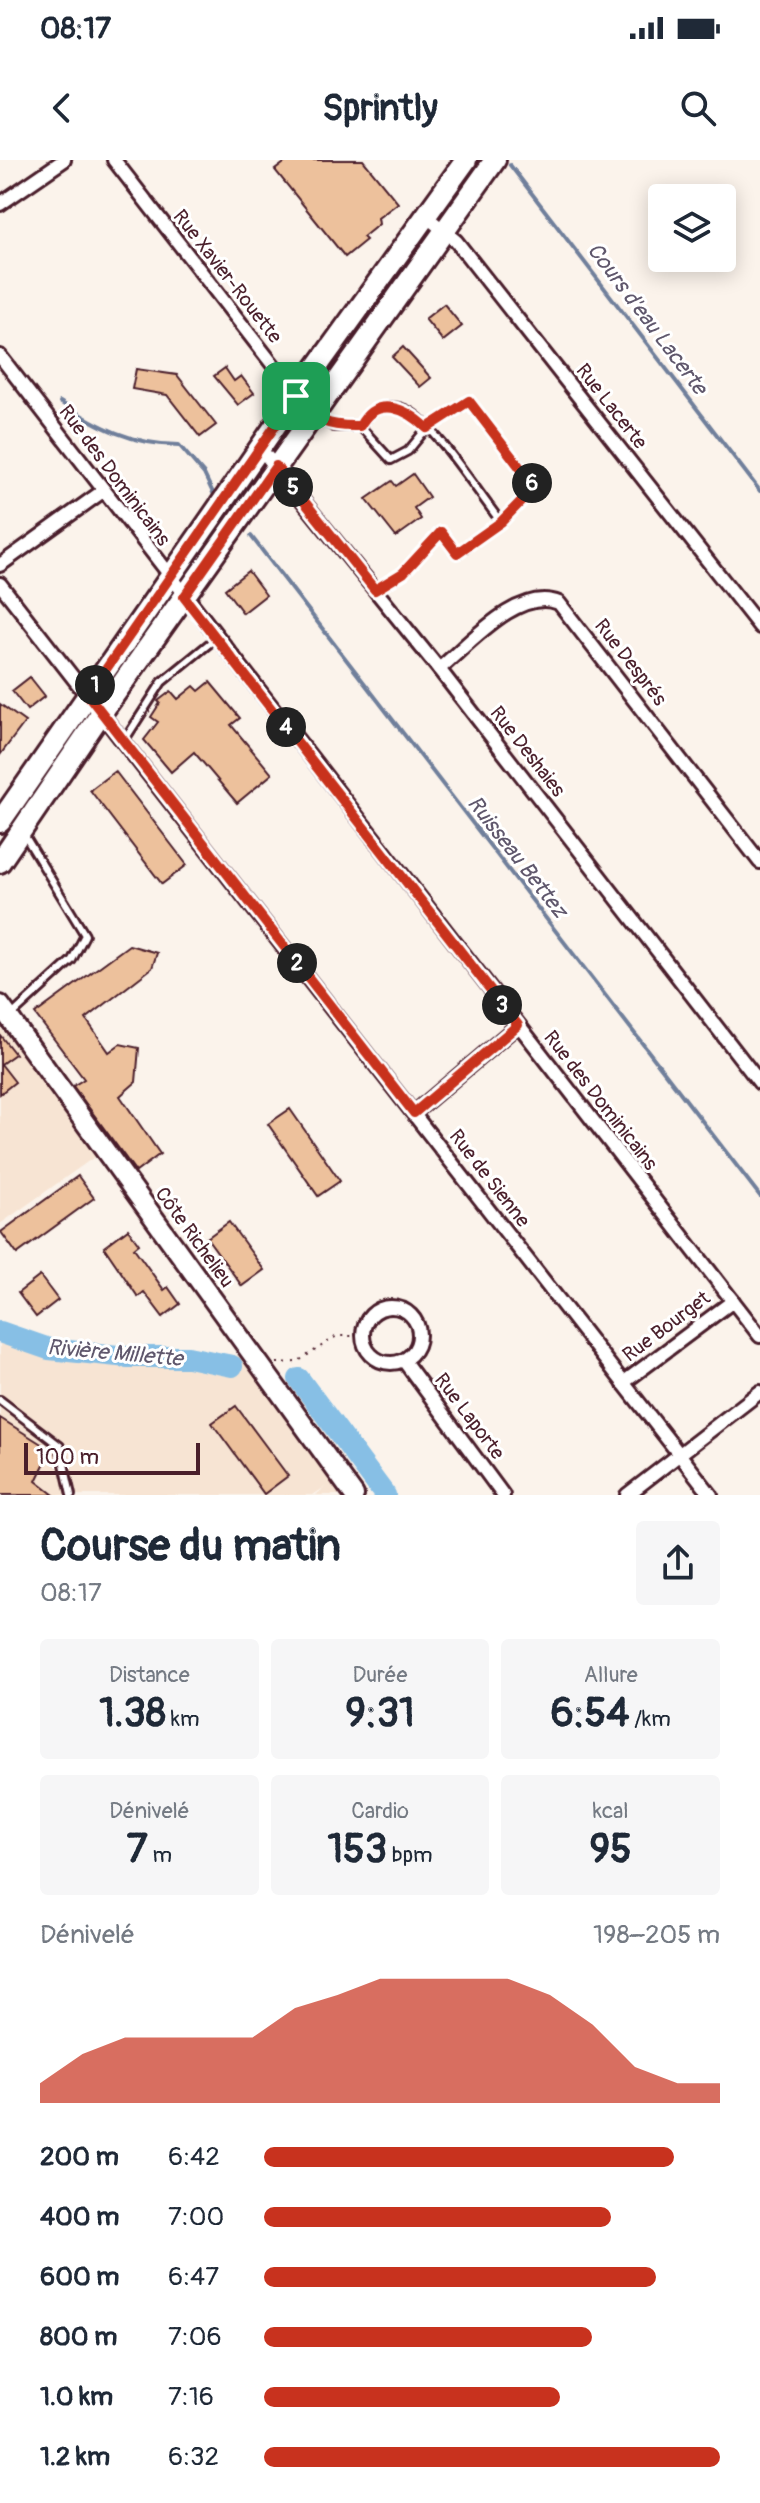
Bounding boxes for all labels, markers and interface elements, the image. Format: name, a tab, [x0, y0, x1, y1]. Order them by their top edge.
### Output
text: 08:17	[40, 10, 111, 47]
icon: back	[40, 86, 84, 130]
text: Sprintly	[322, 86, 438, 131]
icon: search	[676, 86, 720, 130]
map controls	[648, 184, 736, 272]
button: layers	[648, 184, 736, 272]
street label: Rue Xavier-Rouette	[168, 204, 288, 348]
water label: Cours d'eau Lacerte	[581, 237, 715, 402]
street label: Rue Lacerte	[571, 359, 653, 454]
pin	[262, 362, 330, 430]
icon: arrive	[274, 374, 318, 418]
street label: Rue des Dominicains	[53, 400, 176, 551]
pin: 6	[512, 463, 552, 503]
pin: 5	[273, 467, 313, 507]
text: 6	[526, 469, 538, 497]
text: 5	[287, 473, 299, 501]
street label: Rue Després	[589, 614, 672, 711]
pin: 1	[75, 665, 115, 705]
text: 1	[91, 671, 99, 699]
street label: Rue Deshaies	[484, 701, 571, 802]
pin: 4	[266, 707, 306, 747]
text: 4	[280, 713, 292, 741]
water label: Ruisseau Bettez	[461, 790, 575, 925]
pin: 2	[277, 943, 317, 983]
text: 2	[291, 949, 303, 977]
pin: 3	[482, 985, 522, 1025]
text: 3	[496, 991, 508, 1019]
street label: Rue des Dominicains	[538, 1025, 663, 1175]
street label: Rue de Sienne	[444, 1124, 536, 1232]
street label: Côte Richelieu	[150, 1182, 239, 1293]
street label: Rue Bourget	[618, 1285, 716, 1367]
water label: Rivière Millette	[46, 1333, 186, 1373]
street label: Rue Laporte	[429, 1368, 510, 1465]
scale bar	[24, 1439, 200, 1475]
text: 100 m	[36, 1443, 99, 1471]
text: Course du matin	[40, 1519, 341, 1574]
button: share	[636, 1521, 720, 1605]
text: 08:17	[40, 1577, 102, 1609]
text: Distance	[109, 1661, 190, 1689]
text: Durée	[353, 1661, 407, 1689]
text: Allure	[584, 1661, 638, 1689]
text: 1.38	[99, 1689, 166, 1738]
text: 9:31	[345, 1689, 415, 1738]
text: 6:54	[551, 1689, 629, 1738]
text: km	[166, 1705, 200, 1733]
text: /km	[629, 1705, 671, 1733]
text: Dénivelé	[109, 1797, 189, 1825]
text: Cardio	[351, 1797, 409, 1825]
text: kcal	[593, 1797, 629, 1825]
text: 7	[127, 1825, 148, 1874]
text: 153	[327, 1825, 387, 1874]
text: 95	[590, 1825, 632, 1874]
text: m	[148, 1841, 172, 1869]
text: bpm	[387, 1841, 433, 1869]
text: Dénivelé	[40, 1919, 135, 1951]
text: 198–205 m	[593, 1919, 720, 1951]
text: 200 m	[40, 2141, 119, 2173]
text: 6:42	[168, 2141, 220, 2173]
text: 400 m	[40, 2201, 119, 2233]
text: 7:00	[168, 2201, 224, 2233]
text: 600 m	[40, 2261, 119, 2293]
text: 6:47	[168, 2261, 219, 2293]
text: 800 m	[40, 2321, 117, 2353]
text: 7:06	[168, 2321, 222, 2353]
text: 1.0 km	[40, 2381, 113, 2413]
text: 7:16	[168, 2381, 214, 2413]
text: 1.2 km	[40, 2441, 110, 2473]
text: 6:32	[168, 2441, 219, 2473]

